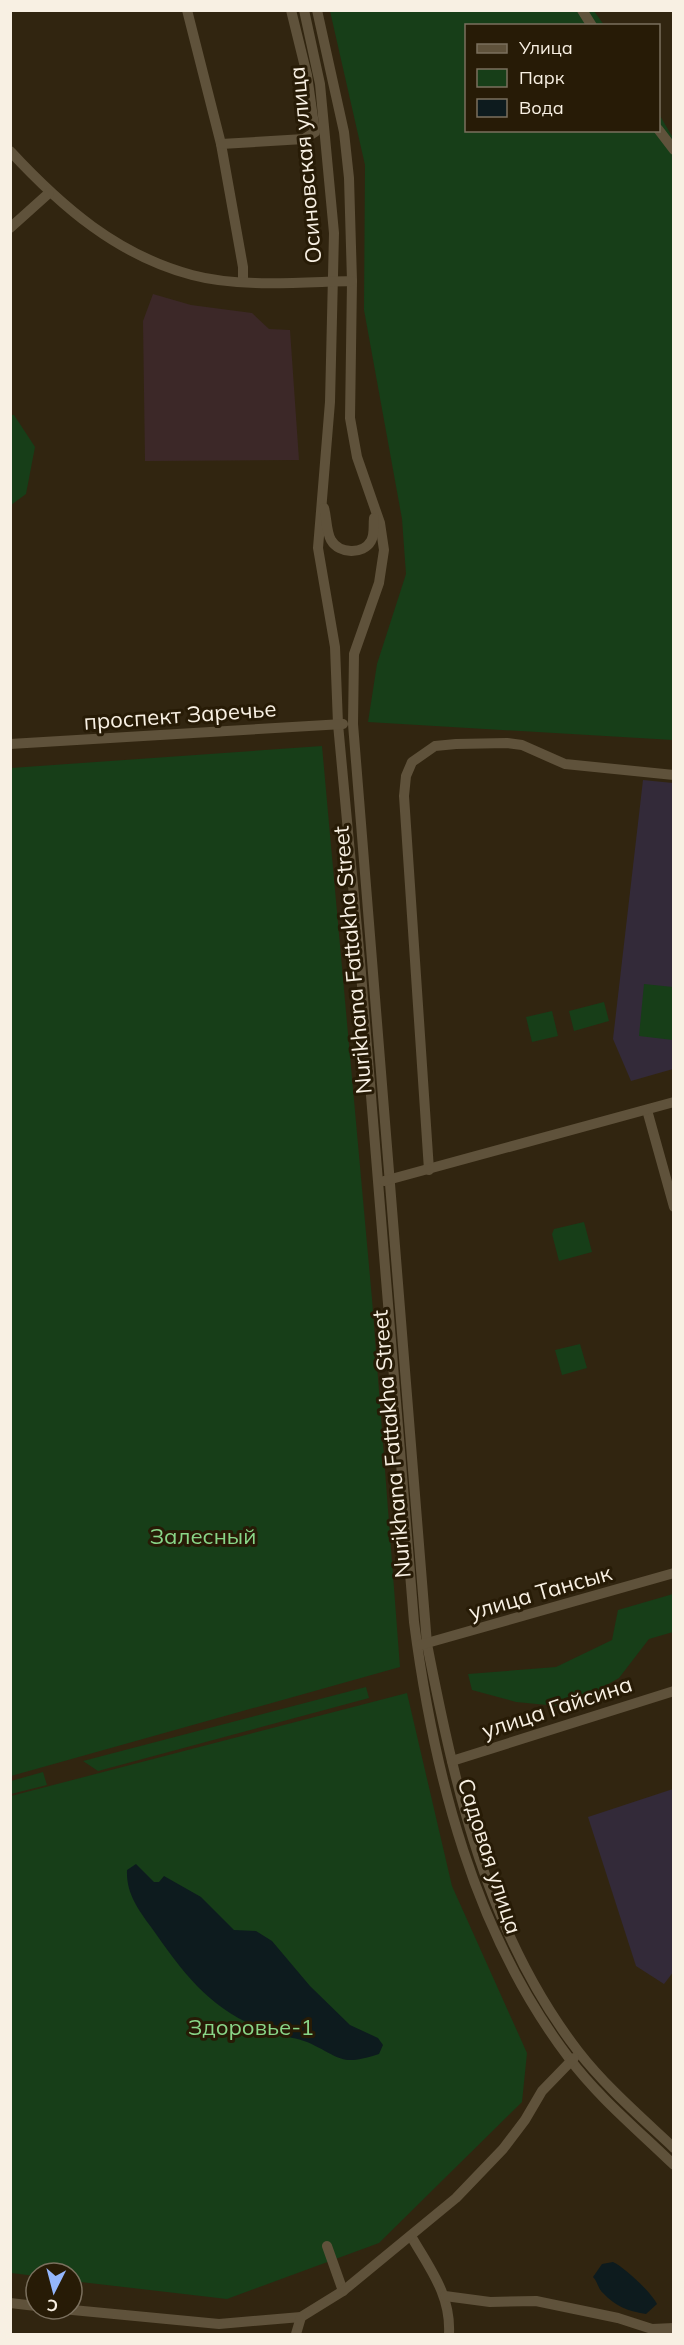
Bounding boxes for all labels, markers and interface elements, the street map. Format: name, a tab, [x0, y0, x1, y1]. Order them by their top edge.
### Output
legend	[465, 24, 660, 132]
text: Улица	[518, 36, 573, 59]
street label: Осиновская улица	[282, 65, 328, 265]
text: Парк	[519, 66, 565, 89]
text: Вода	[519, 96, 564, 119]
street label: проспект Заречье	[83, 694, 277, 736]
street label: Nurikhana Fattakha Street	[326, 824, 378, 1095]
street label: Nurikhana Fattakha Street	[365, 1308, 417, 1579]
park label: Залесный	[150, 1522, 256, 1550]
street label: улица Тансык	[465, 1558, 615, 1626]
street label: улица Гайсина	[478, 1670, 636, 1744]
street label: Садовая улица	[452, 1775, 528, 1937]
park label: Здоровье-1	[188, 2013, 314, 2041]
north arrow	[24, 2261, 84, 2321]
text: С	[46, 2295, 59, 2316]

